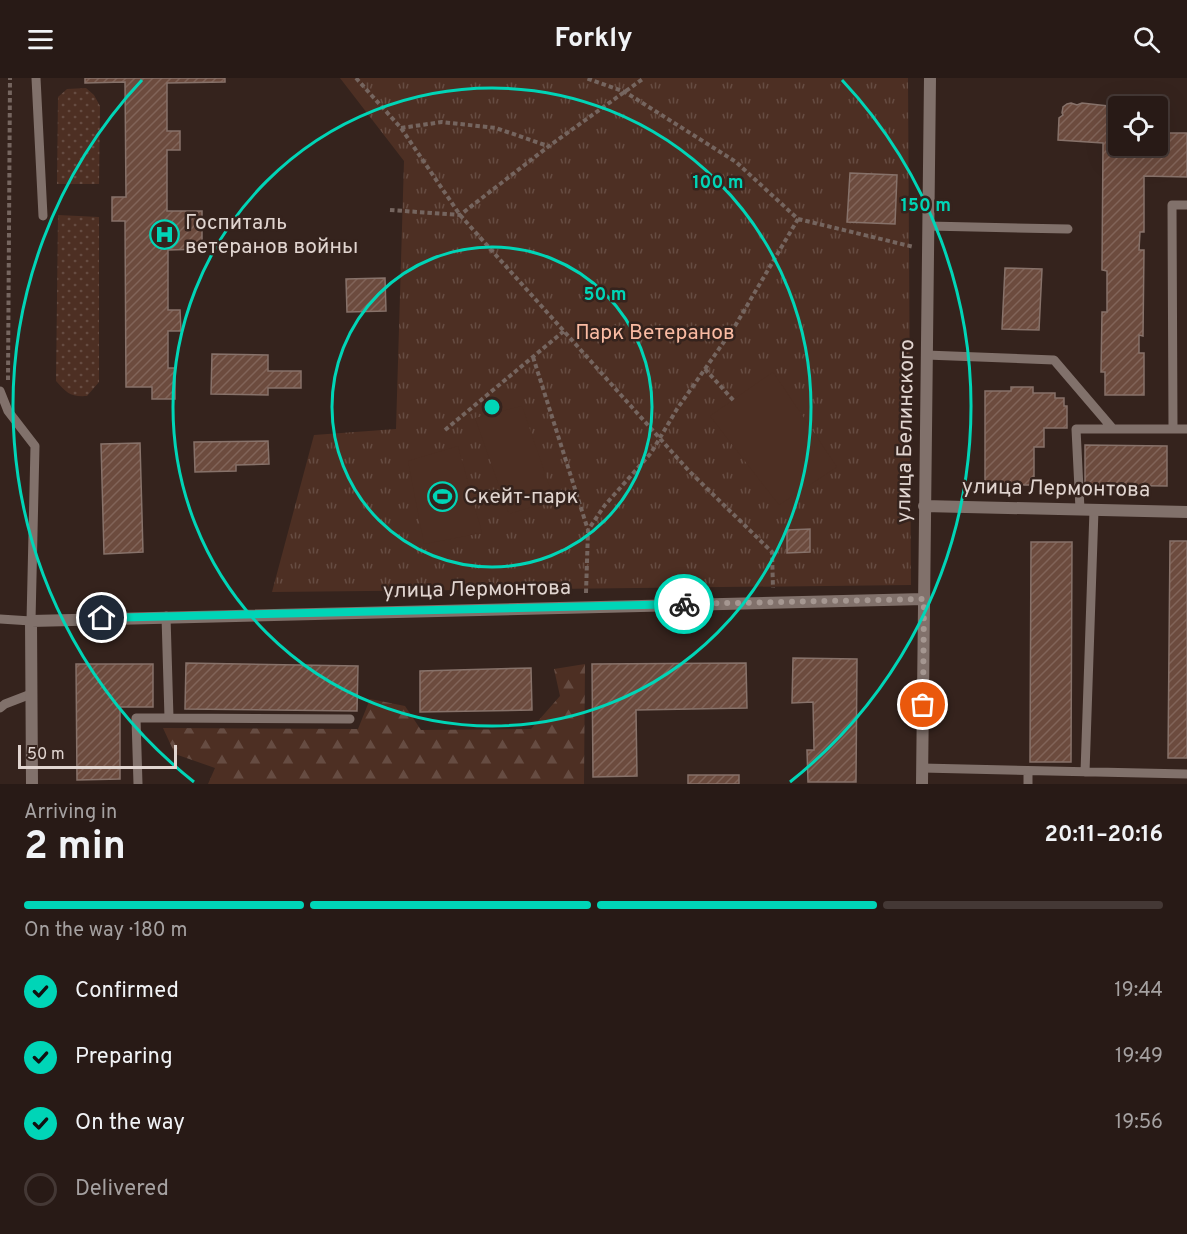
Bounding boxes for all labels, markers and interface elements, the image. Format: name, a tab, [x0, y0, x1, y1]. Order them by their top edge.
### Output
text: Forkly	[555, 22, 632, 56]
icon: menu	[24, 23, 57, 56]
icon: search	[1130, 23, 1163, 56]
map controls	[1108, 96, 1168, 156]
button: locate	[1108, 96, 1168, 156]
text: 100 m	[692, 172, 744, 195]
text: 150 m	[901, 195, 951, 218]
place label: Госпиталь ветеранов войны	[185, 210, 358, 261]
hospital icon: Госпиталь ветеранов войны	[148, 219, 180, 251]
text: 50 m	[583, 284, 627, 307]
park label: Парк Ветеранов	[575, 320, 735, 347]
street label: улица Белинского	[891, 339, 921, 523]
centre of rings	[482, 397, 502, 417]
street label: улица Лермонтова	[962, 474, 1150, 504]
sports icon: Скейт-парк	[427, 481, 459, 513]
place label: Скейт-парк	[464, 484, 579, 511]
courier	[654, 574, 714, 634]
street label: улица Лермонтова	[383, 575, 571, 605]
icon: bike	[668, 588, 701, 621]
pin	[76, 592, 127, 643]
icon: home	[85, 601, 118, 634]
pin	[897, 679, 948, 730]
icon: bag	[906, 688, 939, 721]
scale bar	[18, 742, 177, 770]
text: 50 m	[27, 745, 65, 765]
text: Arriving in	[24, 800, 117, 826]
text: 20:11–20:16	[1045, 822, 1163, 849]
text: 2 min	[24, 824, 126, 873]
text: On the way · 180 m	[24, 918, 187, 944]
icon: check	[24, 975, 57, 1008]
text: Confirmed	[75, 978, 179, 1005]
text: 19:44	[1114, 978, 1163, 1004]
icon: check	[24, 1041, 57, 1074]
text: Preparing	[75, 1044, 173, 1071]
text: 19:49	[1115, 1044, 1163, 1070]
icon: check	[24, 1107, 57, 1140]
text: On the way	[75, 1110, 185, 1137]
text: 19:56	[1115, 1110, 1163, 1136]
text: Delivered	[75, 1176, 169, 1203]

